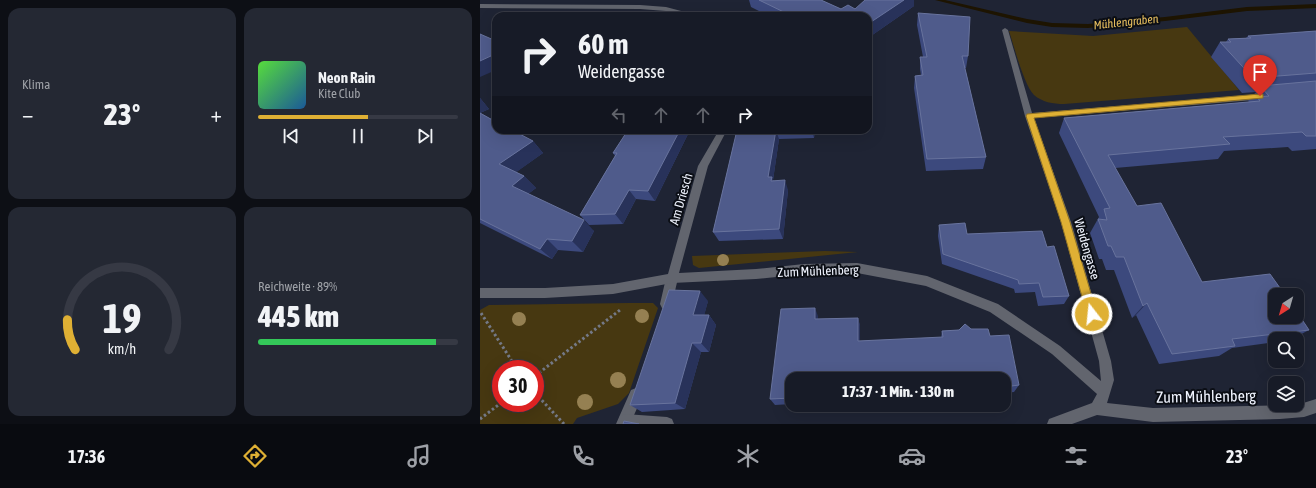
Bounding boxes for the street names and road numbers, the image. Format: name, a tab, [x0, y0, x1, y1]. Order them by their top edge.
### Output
street label: Am Driesch	[666, 171, 696, 227]
street label: Weidengasse	[1071, 217, 1103, 281]
street label: Zum Mühlenberg	[777, 262, 859, 280]
street label: Zum Mühlenberg	[1156, 386, 1256, 407]

